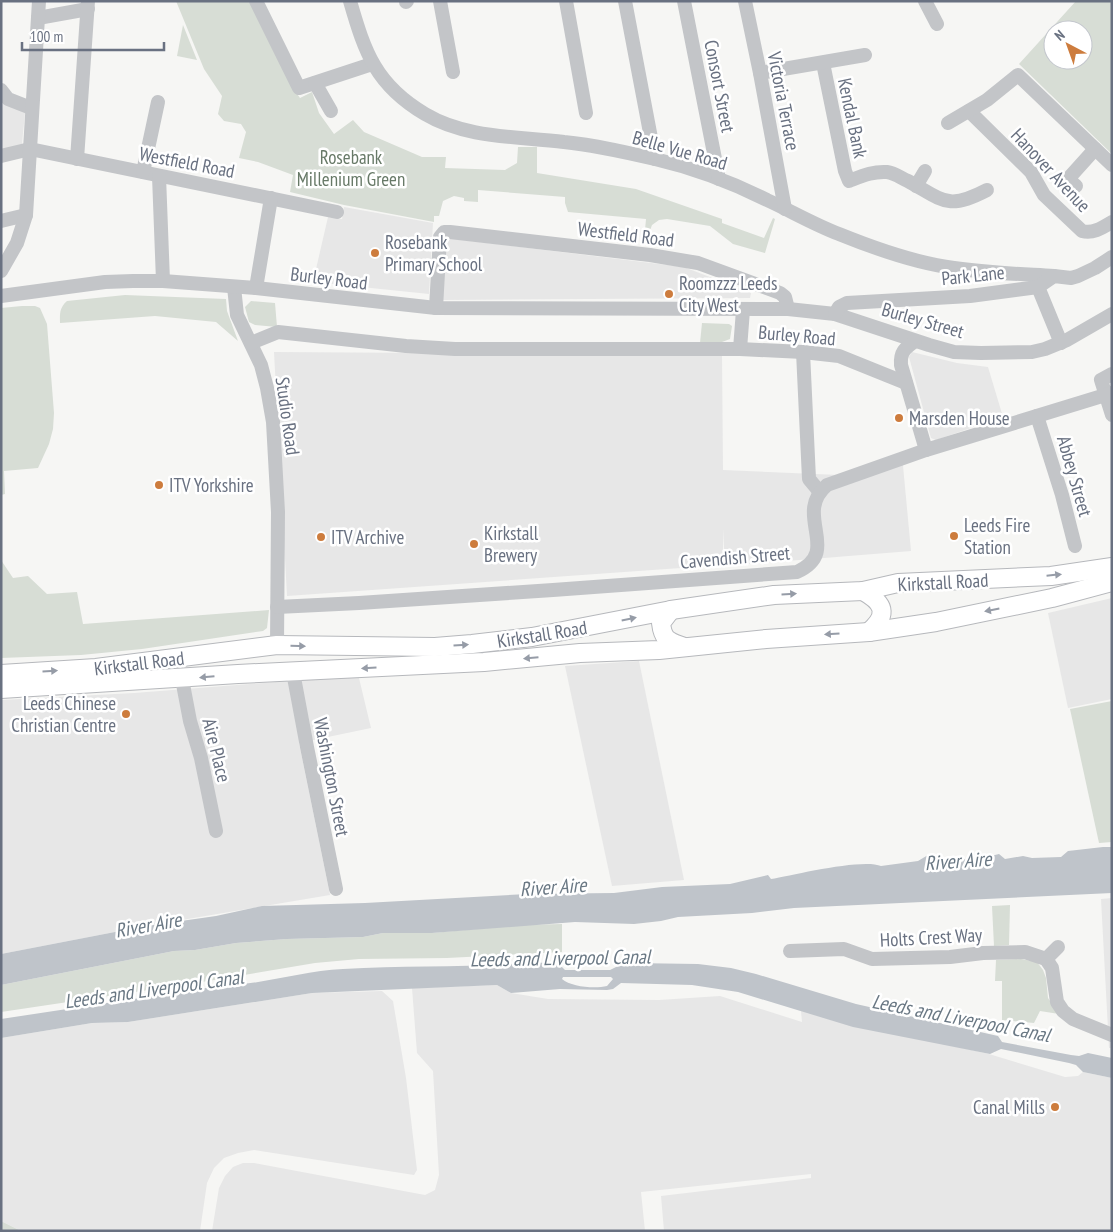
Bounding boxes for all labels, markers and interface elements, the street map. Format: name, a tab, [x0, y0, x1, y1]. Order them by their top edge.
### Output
scale bar	[22, 20, 165, 52]
north arrow	[1043, 20, 1093, 70]
text: N	[1051, 26, 1068, 44]
text: 100 m	[30, 27, 63, 46]
street label: Consort Street	[699, 38, 741, 135]
street label: Victoria Terrace	[762, 49, 805, 153]
street label: Kendal Bank	[833, 76, 873, 161]
street label: Hanover Avenue	[1006, 123, 1096, 217]
street label: Belle Vue Road	[630, 125, 730, 175]
street label: Westfield Road	[137, 141, 237, 183]
park label: Rosebank Millenium Green	[297, 145, 405, 191]
street label: Westfield Road	[576, 216, 676, 252]
place label: Rosebank Primary School	[385, 230, 483, 276]
marker: Rosebank Primary School	[369, 247, 381, 259]
street label: Park Lane	[940, 260, 1006, 290]
street label: Burley Road	[289, 261, 369, 295]
place label: Roomzzz Leeds City West	[679, 271, 778, 317]
marker: Roomzzz Leeds City West	[663, 288, 675, 300]
street label: Burley Street	[879, 297, 968, 343]
street label: Burley Road	[757, 320, 837, 350]
street label: Studio Road	[271, 375, 305, 457]
place label: Marsden House	[909, 406, 1010, 430]
marker: Marsden House	[893, 412, 905, 424]
street label: Abbey Street	[1052, 433, 1098, 520]
place label: ITV Yorkshire	[169, 473, 254, 497]
marker: ITV Yorkshire	[153, 479, 165, 491]
place label: Leeds Fire Station	[964, 513, 1030, 559]
place label: Kirkstall Brewery	[484, 521, 539, 567]
place label: ITV Archive	[331, 525, 404, 549]
marker: Leeds Fire Station	[948, 530, 960, 542]
marker: ITV Archive	[315, 531, 327, 543]
marker: Kirkstall Brewery	[468, 538, 480, 550]
street label: Cavendish Street	[679, 540, 792, 574]
street label: Kirkstall Road	[897, 568, 989, 596]
one-way arrow	[1046, 571, 1062, 579]
one-way arrow	[782, 589, 798, 597]
one-way arrow	[984, 606, 1000, 614]
street label: Kirkstall Road	[495, 615, 589, 653]
one-way arrow	[621, 615, 637, 623]
one-way arrow	[824, 630, 840, 638]
one-way arrow	[453, 640, 469, 648]
one-way arrow	[291, 642, 307, 650]
street label: Kirkstall Road	[93, 646, 185, 680]
one-way arrow	[523, 654, 539, 662]
one-way arrow	[361, 664, 377, 672]
one-way arrow	[42, 667, 58, 675]
one-way arrow	[198, 673, 214, 681]
place label: Leeds Chinese Christian Centre	[11, 691, 116, 737]
marker: Leeds Chinese Christian Centre	[120, 708, 132, 720]
street label: Aire Place	[197, 716, 237, 785]
street label: Washington Street	[309, 716, 355, 839]
water label: River Aire	[924, 846, 994, 876]
water label: River Aire	[519, 872, 589, 902]
water label: River Aire	[113, 906, 185, 944]
street label: Holts Crest Way	[879, 922, 984, 952]
water label: Leeds and Liverpool Canal	[470, 943, 653, 973]
water label: Leeds and Liverpool Canal	[63, 963, 247, 1014]
water label: Leeds and Liverpool Canal	[870, 988, 1054, 1048]
place label: Canal Mills	[973, 1095, 1045, 1119]
marker: Canal Mills	[1049, 1101, 1061, 1113]

